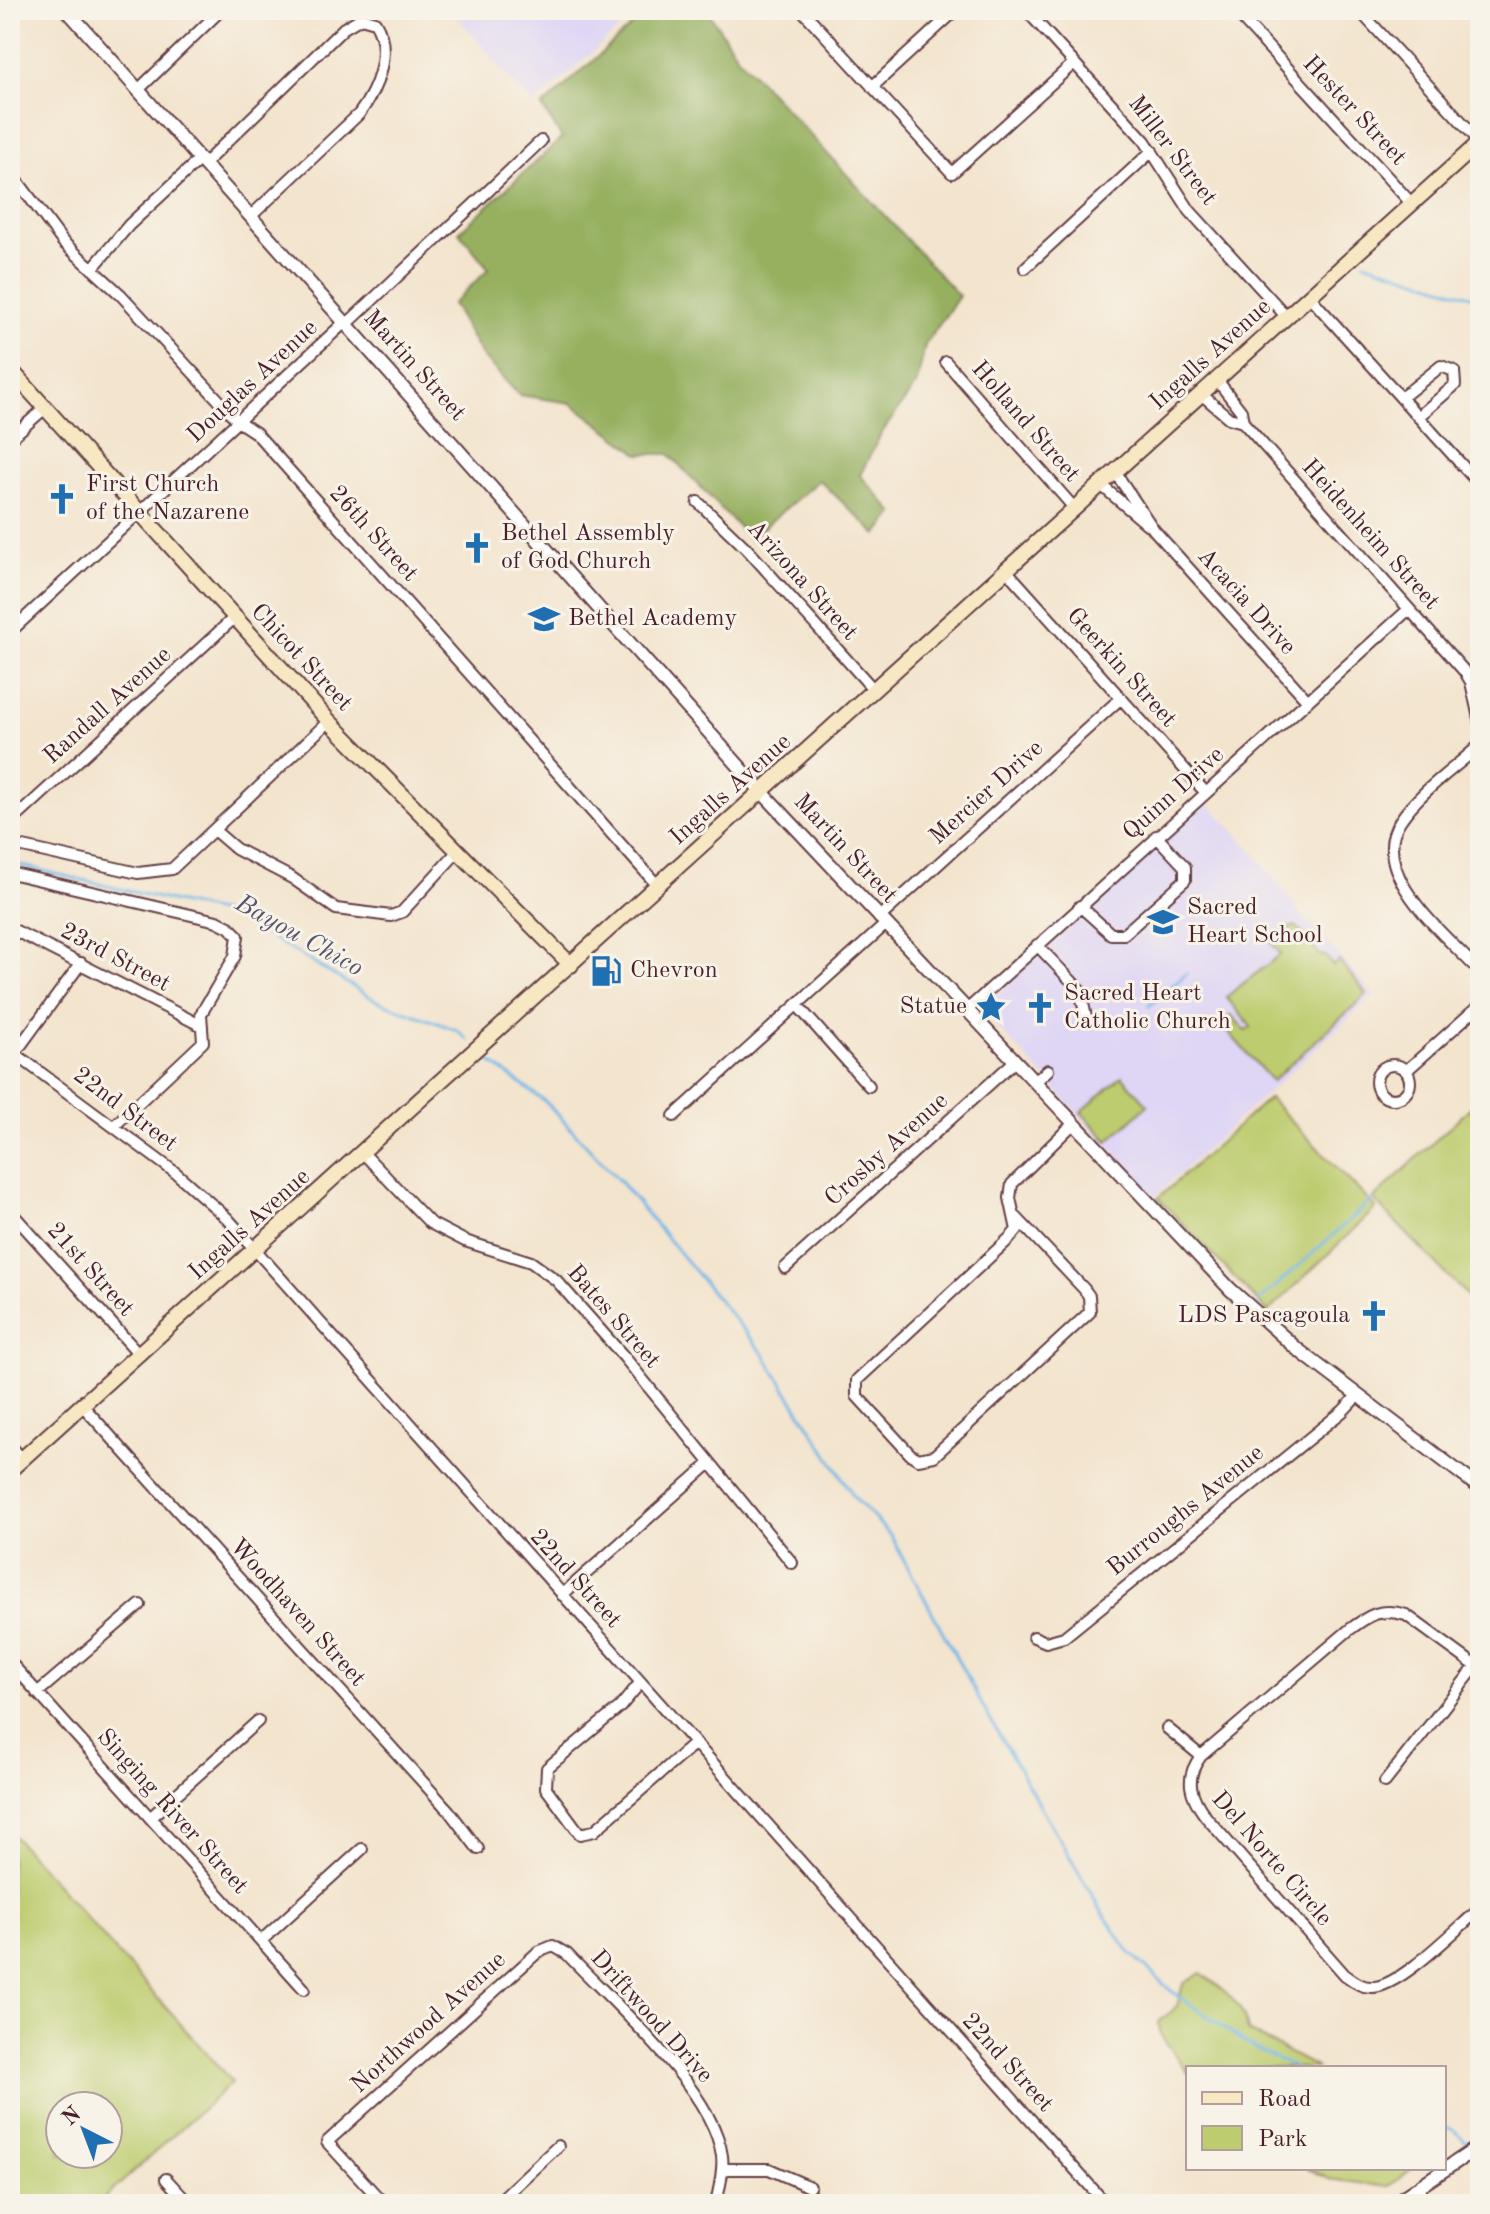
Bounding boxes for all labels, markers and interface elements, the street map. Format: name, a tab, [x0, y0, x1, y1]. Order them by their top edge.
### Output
street label: Hester Street	[1297, 52, 1411, 170]
street label: Miller Street	[1123, 92, 1221, 210]
street label: Ingalls Avenue	[1146, 295, 1276, 415]
street label: Martin Street	[358, 306, 470, 426]
street label: Douglas Avenue	[183, 316, 323, 448]
street label: Holland Street	[966, 357, 1084, 487]
street label: Heidenheim Street	[1297, 455, 1443, 615]
place label: First Church of the Nazarene	[86, 473, 249, 525]
church icon: First Church of the Nazarene	[45, 482, 79, 516]
street label: 26th Street	[324, 482, 422, 586]
street label: Arizona Street	[742, 516, 862, 646]
place label: Bethel Assembly of God Church	[501, 522, 675, 574]
church icon: Bethel Assembly of God Church	[460, 531, 494, 565]
street label: Acacia Drive	[1192, 544, 1300, 660]
street label: Chicot Street	[246, 600, 356, 716]
school or university icon: Bethel Academy	[527, 602, 561, 636]
street label: Geerkin Street	[1061, 604, 1181, 732]
place label: Bethel Academy	[568, 607, 738, 631]
street label: Randall Avenue	[40, 643, 176, 769]
street label: Ingalls Avenue	[666, 730, 796, 850]
street label: Mercier Drive	[926, 736, 1048, 850]
street label: Quinn Drive	[1119, 743, 1229, 845]
street label: Martin Street	[788, 790, 902, 908]
water label: Bayou Chico	[230, 890, 367, 982]
place label: Sacred Heart School	[1187, 896, 1322, 948]
school or university icon: Sacred Heart School	[1146, 905, 1180, 939]
street label: 23rd Street	[56, 919, 174, 997]
fuel station icon: Chevron	[589, 954, 623, 988]
place label: Chevron	[630, 959, 718, 983]
place label: Sacred Heart Catholic Church	[1064, 982, 1231, 1034]
place icon: Statue	[974, 990, 1008, 1024]
church icon: Sacred Heart Catholic Church	[1023, 991, 1057, 1025]
place label: Statue	[900, 995, 967, 1019]
street label: 22nd Street	[68, 1063, 182, 1157]
street label: Crosby Avenue	[821, 1089, 953, 1211]
street label: Ingalls Avenue	[185, 1165, 315, 1285]
street label: 21st Street	[42, 1219, 138, 1321]
street label: Bates Street	[562, 1261, 664, 1373]
church icon: LDS Pascagoula	[1357, 1299, 1391, 1333]
place label: LDS Pascagoula	[1178, 1304, 1350, 1328]
street label: Burroughs Avenue	[1103, 1441, 1269, 1581]
street label: 22nd Street	[525, 1525, 625, 1633]
street label: Woodhaven Street	[225, 1534, 369, 1692]
street label: Singing River Street	[92, 1725, 252, 1899]
street label: Del Norte Circle	[1206, 1787, 1336, 1931]
street label: Driftwood Drive	[585, 1946, 717, 2088]
street label: Northwood Avenue	[347, 1948, 511, 2098]
street label: 22nd Street	[957, 2009, 1057, 2117]
legend	[1186, 2066, 1446, 2170]
text: Road	[1258, 2088, 1311, 2112]
north arrow	[44, 2090, 124, 2170]
text: N	[58, 2103, 86, 2130]
text: Park	[1258, 2128, 1307, 2152]

